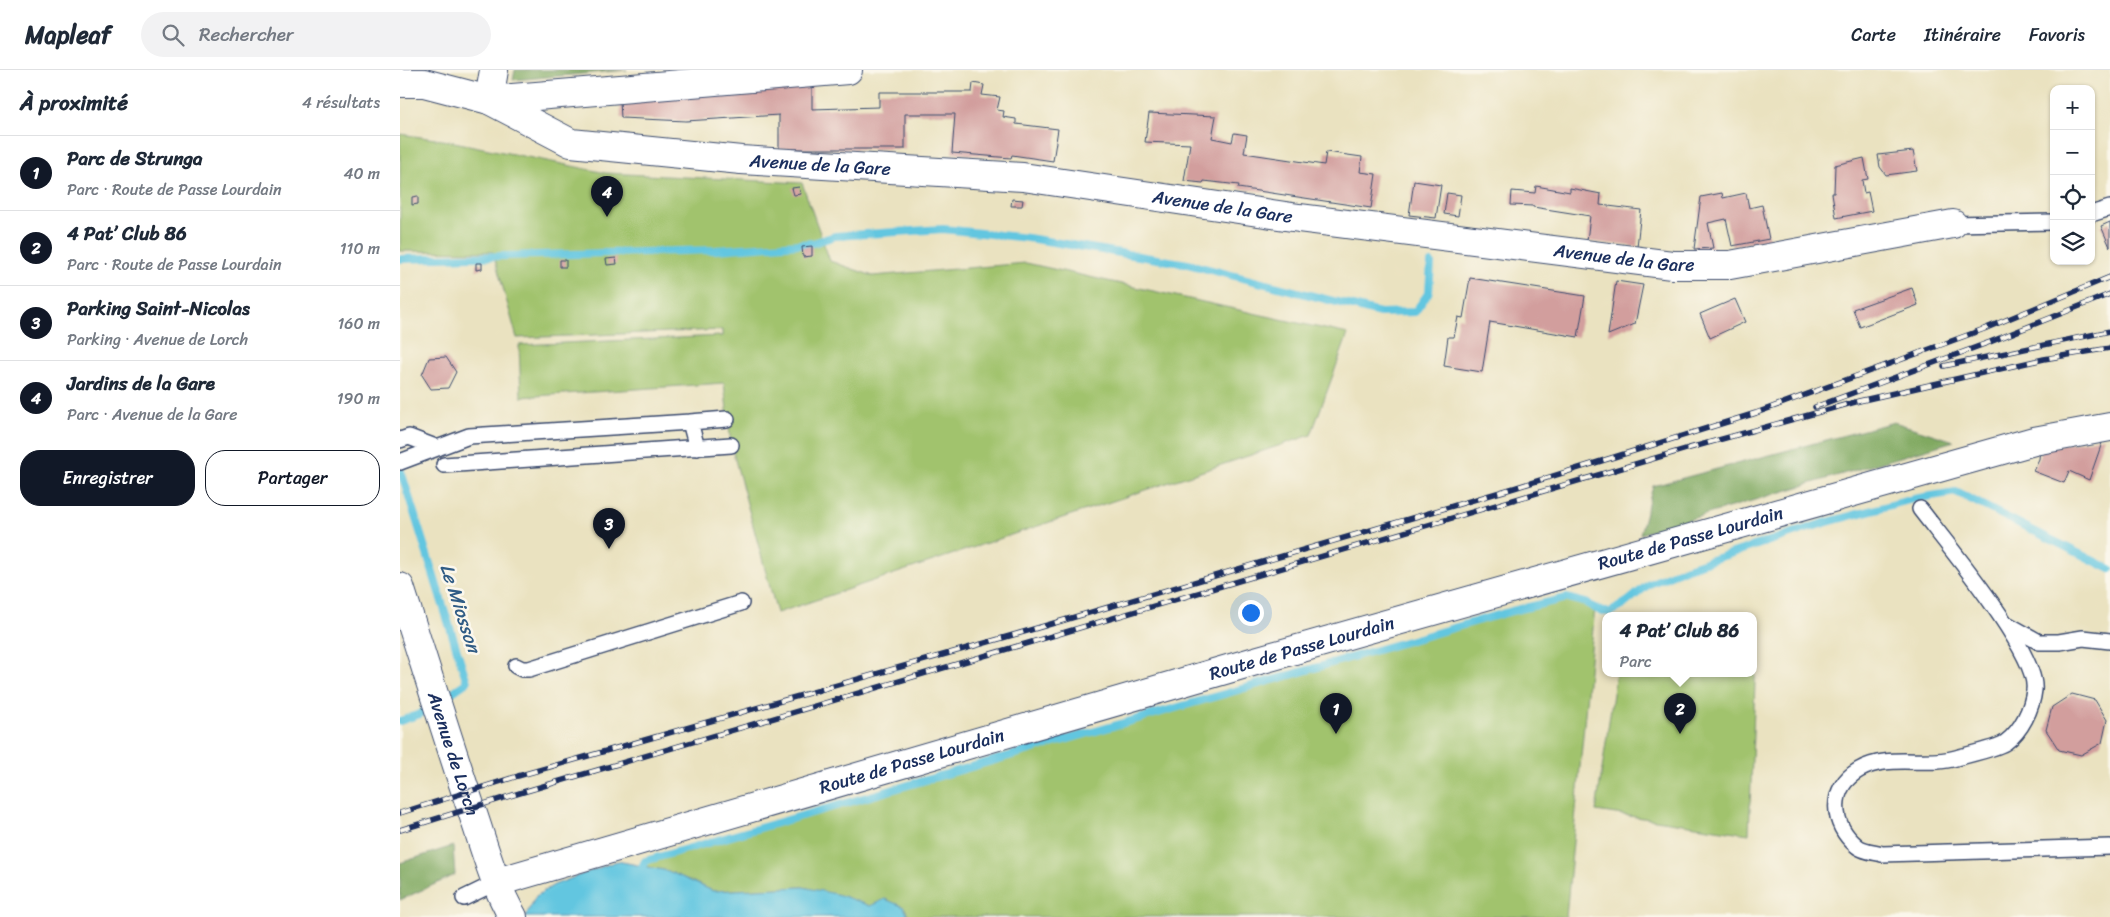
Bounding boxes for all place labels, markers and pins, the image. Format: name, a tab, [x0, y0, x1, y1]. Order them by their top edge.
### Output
pin: 4	[591, 176, 623, 217]
pin: 3	[593, 508, 625, 549]
pin: 1	[1320, 693, 1352, 734]
pin: 2	[1664, 693, 1696, 734]

